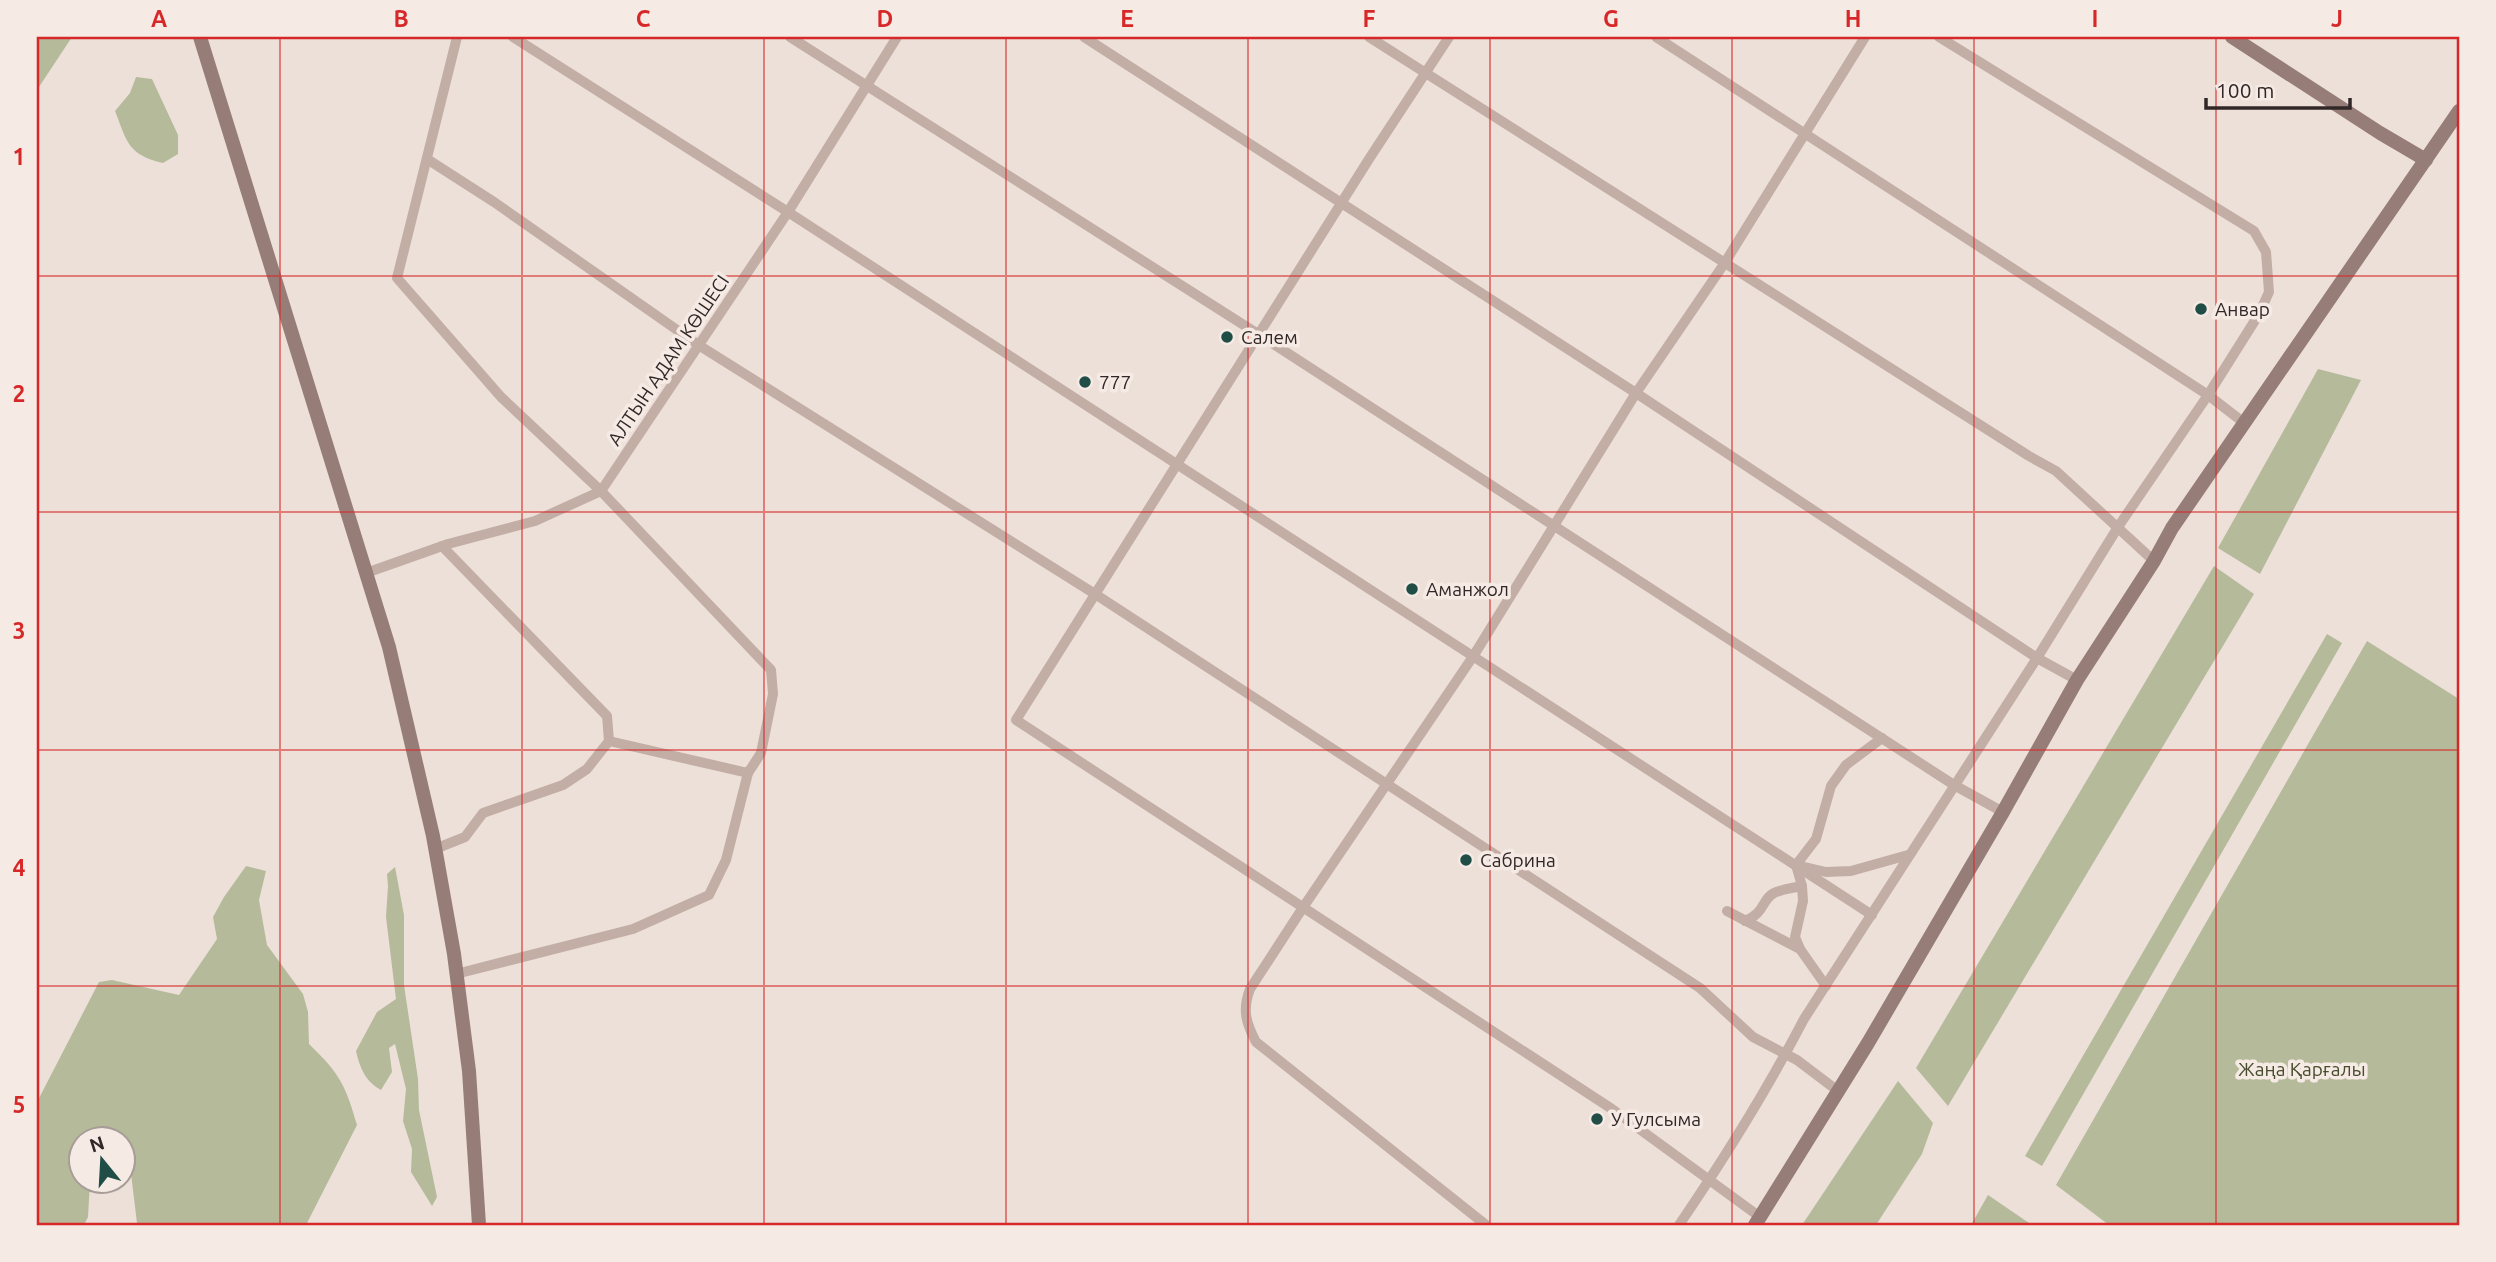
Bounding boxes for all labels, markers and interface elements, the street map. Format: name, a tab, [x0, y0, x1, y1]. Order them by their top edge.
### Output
text: A	[151, 6, 167, 31]
text: B	[393, 6, 409, 31]
text: C	[636, 6, 651, 31]
text: D	[877, 6, 893, 31]
text: E	[1120, 6, 1134, 31]
text: F	[1363, 6, 1376, 31]
text: G	[1603, 6, 1619, 31]
text: H	[1845, 6, 1861, 31]
text: I	[2092, 6, 2098, 31]
text: J	[2331, 6, 2343, 31]
scale bar	[2206, 66, 2349, 110]
text: 100 m	[2216, 78, 2274, 102]
text: 1	[13, 144, 25, 169]
street label: АЛТЫН АДАМ КӨШЕСІ	[603, 271, 733, 449]
place label: Анвар	[2215, 298, 2270, 320]
marker: Анвар	[2193, 301, 2209, 317]
place label: Салем	[1241, 326, 1298, 348]
marker: Салем	[1219, 329, 1235, 345]
place label: 777	[1099, 371, 1131, 393]
marker: 777	[1077, 374, 1093, 390]
text: 2	[13, 381, 25, 406]
place label: Аманжол	[1426, 578, 1509, 600]
marker: Аманжол	[1404, 581, 1420, 597]
text: 3	[13, 618, 25, 643]
place label: Сабрина	[1480, 849, 1556, 871]
marker: Сабрина	[1458, 852, 1474, 868]
text: 4	[13, 855, 26, 880]
park label: Жаңа Қарғалы	[2238, 1058, 2366, 1080]
text: 5	[13, 1092, 25, 1117]
place label: У Гулсыма	[1611, 1108, 1701, 1130]
marker: У Гулсыма	[1589, 1111, 1605, 1127]
north arrow	[66, 1126, 136, 1196]
text: N	[87, 1131, 107, 1156]

